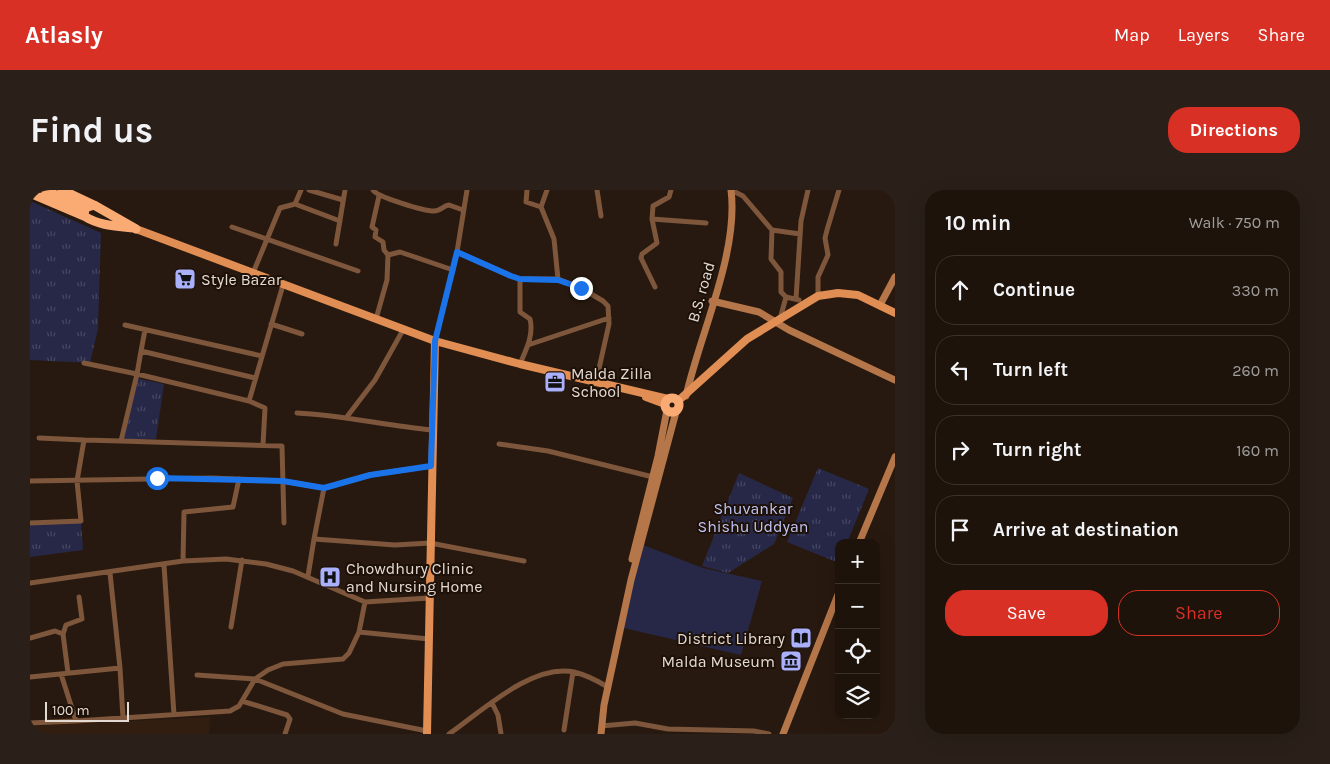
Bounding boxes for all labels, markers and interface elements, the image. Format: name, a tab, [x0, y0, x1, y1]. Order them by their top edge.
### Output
text: Atlasly	[25, 21, 103, 49]
text: Map	[1114, 24, 1150, 46]
text: Layers	[1178, 24, 1230, 46]
text: Share	[1258, 24, 1305, 46]
button: Directions	[1168, 107, 1300, 153]
text: Find us	[30, 110, 153, 151]
text: 10 min	[945, 211, 1011, 235]
text: Walk · 750 m	[1189, 213, 1280, 232]
street label: B.S. road	[683, 260, 719, 324]
supermarket icon: Style Bazar	[173, 267, 197, 291]
place label: Style Bazar	[201, 270, 282, 289]
icon: ahead	[946, 276, 974, 304]
route end	[570, 277, 593, 300]
text: Continue	[993, 279, 1075, 301]
text: 330 m	[1232, 281, 1279, 300]
icon: left	[946, 356, 974, 384]
text: Turn left	[993, 359, 1068, 381]
text: 260 m	[1232, 361, 1279, 380]
place label: Malda Zilla School	[571, 364, 652, 401]
office icon: Malda Zilla School	[543, 370, 567, 394]
icon: right	[946, 436, 974, 464]
text: Turn right	[993, 439, 1082, 461]
text: 160 m	[1236, 441, 1279, 460]
route start	[146, 467, 169, 490]
park label: Shuvankar Shishu Uddyan	[698, 499, 808, 536]
icon: arrive	[946, 516, 974, 544]
text: Arrive at destination	[993, 519, 1179, 541]
map controls	[835, 539, 880, 719]
button: +	[835, 539, 880, 584]
place label: Chowdhury Clinic and Nursing Home	[346, 559, 482, 596]
hospital icon: Chowdhury Clinic and Nursing Home	[318, 565, 342, 589]
button: −	[835, 584, 880, 629]
button: Save	[945, 590, 1108, 636]
button: Share	[1118, 590, 1280, 636]
library icon: District Library	[789, 626, 813, 650]
place label: District Library	[677, 629, 786, 648]
button: locate	[835, 629, 880, 674]
museum icon: Malda Museum	[779, 649, 803, 673]
place label: Malda Museum	[662, 652, 775, 671]
button: layers	[835, 674, 880, 719]
scale bar	[45, 699, 129, 722]
text: 100 m	[52, 702, 90, 719]

